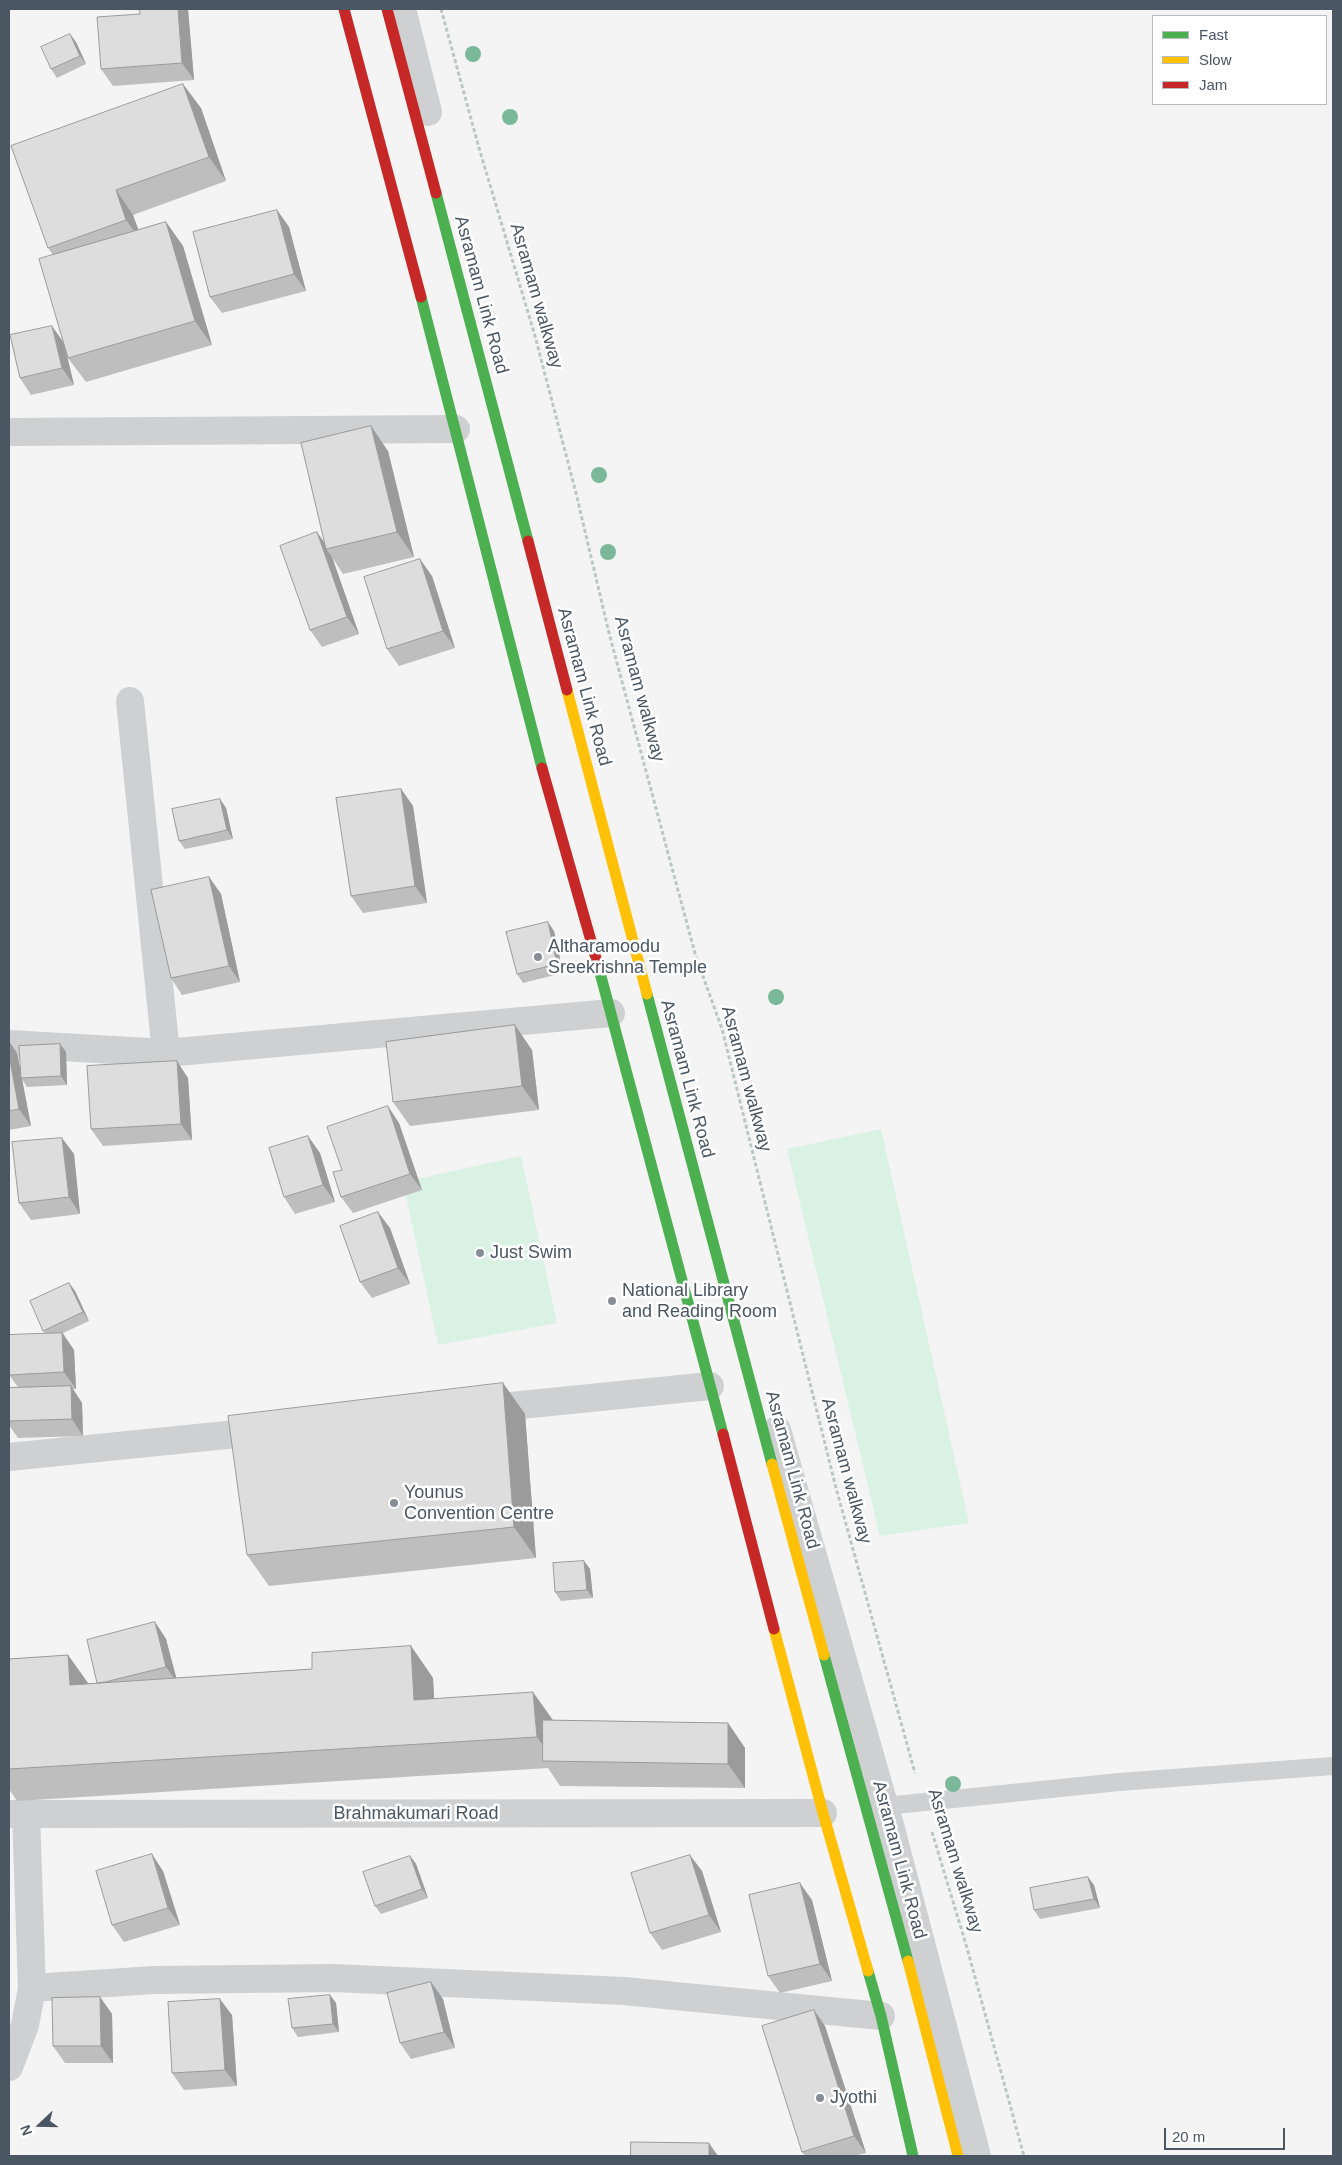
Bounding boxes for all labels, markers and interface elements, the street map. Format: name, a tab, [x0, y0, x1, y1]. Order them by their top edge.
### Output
legend	[1152, 15, 1327, 105]
text: Fast	[1199, 26, 1228, 43]
text: Slow	[1199, 51, 1232, 68]
text: Jam	[1199, 76, 1227, 93]
street label: Asramam Link Road	[449, 213, 513, 377]
street label: Asramam walkway	[505, 221, 567, 371]
street label: Asramam Link Road	[552, 605, 616, 769]
street label: Asramam walkway	[609, 614, 669, 764]
place label: Altharamoodu Sreekrishna Temple	[548, 936, 707, 979]
marker: Altharamoodu Sreekrishna Temple	[532, 951, 544, 963]
street label: Asramam Link Road	[655, 997, 719, 1161]
street label: Asramam walkway	[716, 1004, 776, 1154]
place label: Just Swim	[490, 1242, 572, 1264]
marker: Just Swim	[474, 1247, 486, 1259]
place label: National Library and Reading Room	[622, 1280, 777, 1322]
marker: National Library and Reading Room	[606, 1295, 618, 1307]
street label: Asramam Link Road	[760, 1388, 824, 1552]
street label: Asramam walkway	[816, 1396, 876, 1546]
place label: Younus Convention Centre	[404, 1482, 554, 1525]
marker: Younus Convention Centre	[388, 1497, 400, 1509]
street label: Asramam Link Road	[867, 1778, 931, 1942]
street label: Asramam walkway	[923, 1786, 987, 1936]
street label: Brahmakumari Road	[333, 1803, 499, 1825]
place label: Jyothi	[830, 2087, 877, 2109]
marker: Jyothi	[814, 2092, 826, 2104]
north arrow	[15, 2100, 65, 2150]
scale bar	[1167, 2118, 1288, 2150]
text: N	[17, 2123, 35, 2138]
text: 20 m	[1172, 2128, 1205, 2145]

